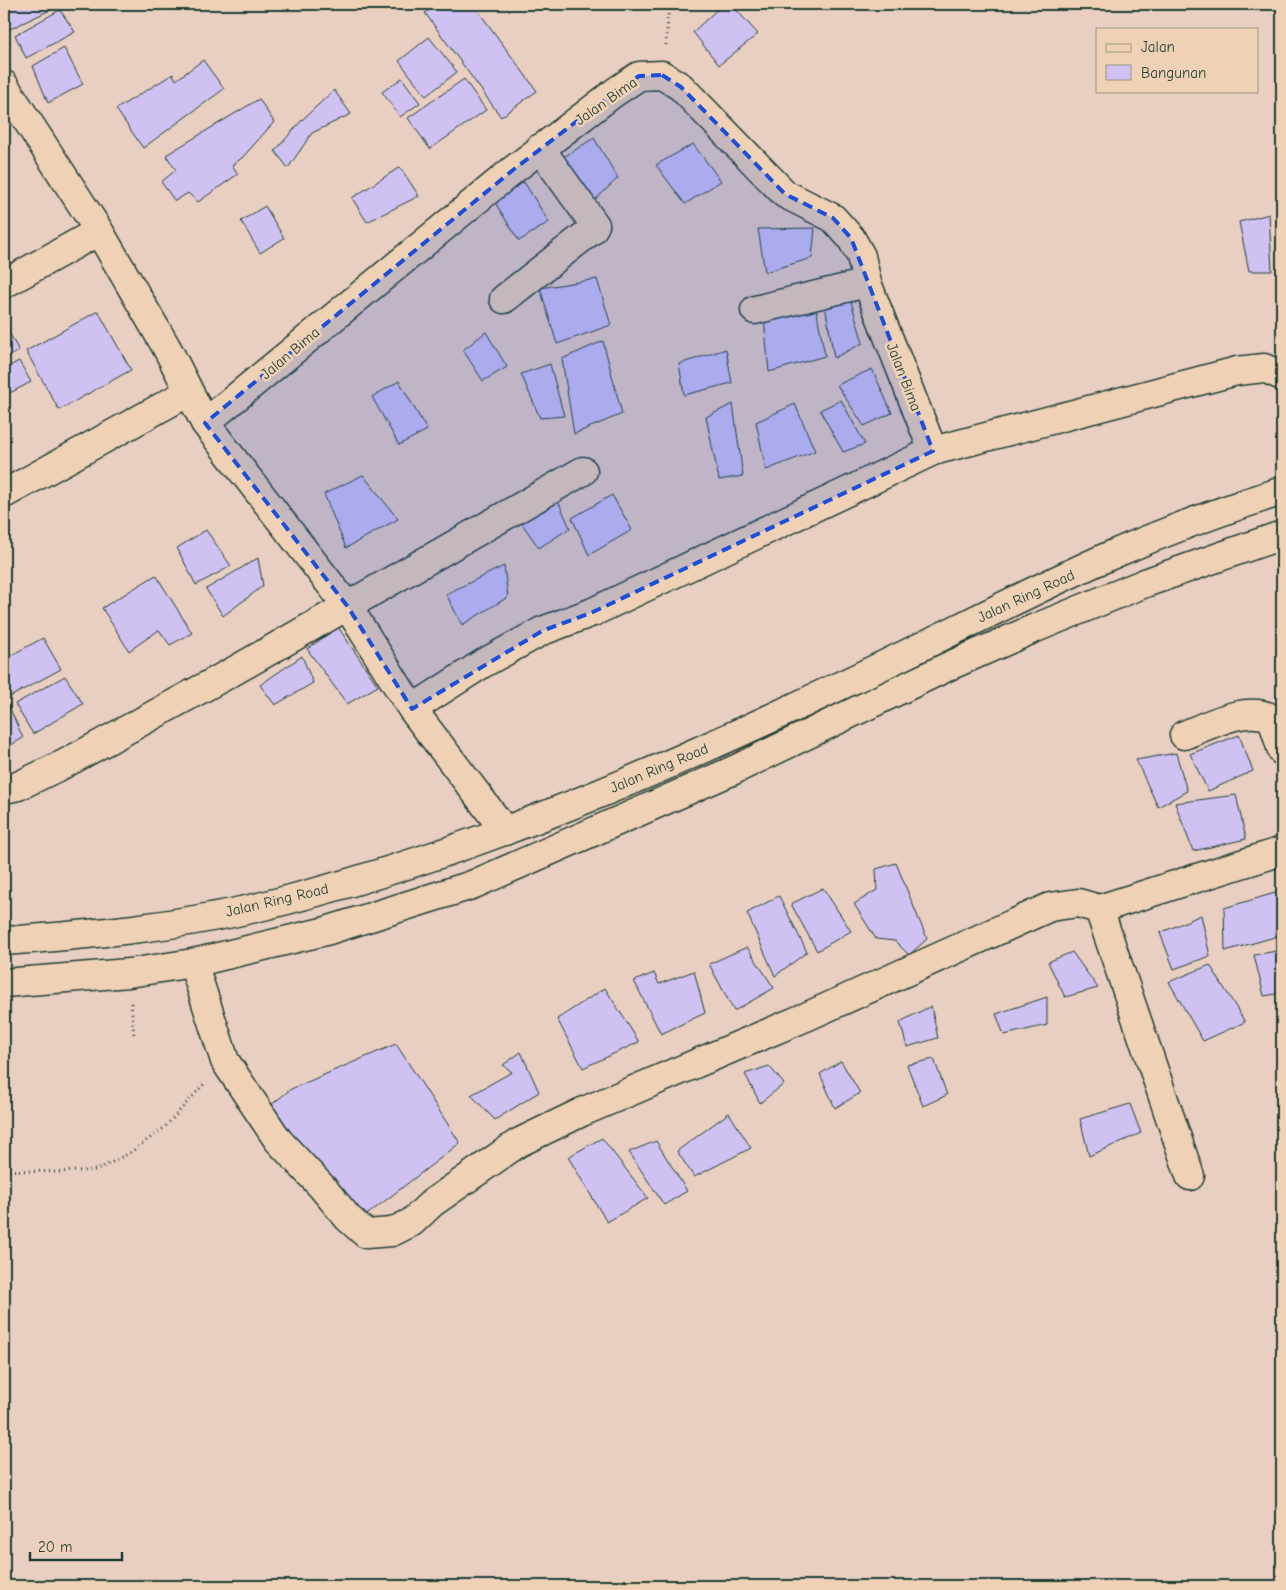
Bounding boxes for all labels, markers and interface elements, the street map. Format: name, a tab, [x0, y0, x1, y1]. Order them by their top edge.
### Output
legend	[1096, 28, 1258, 92]
text: Jalan	[1141, 38, 1175, 56]
text: Bangunan	[1141, 64, 1206, 82]
street label: Jalan Bima	[571, 73, 641, 129]
street label: Jalan Bima	[257, 323, 323, 383]
street label: Jalan Bima	[883, 340, 925, 414]
street label: Jalan Ring Road	[975, 566, 1077, 626]
street label: Jalan Ring Road	[607, 739, 711, 797]
street label: Jalan Ring Road	[224, 879, 330, 921]
scale bar	[30, 1530, 122, 1562]
text: 20 m	[38, 1538, 72, 1556]

